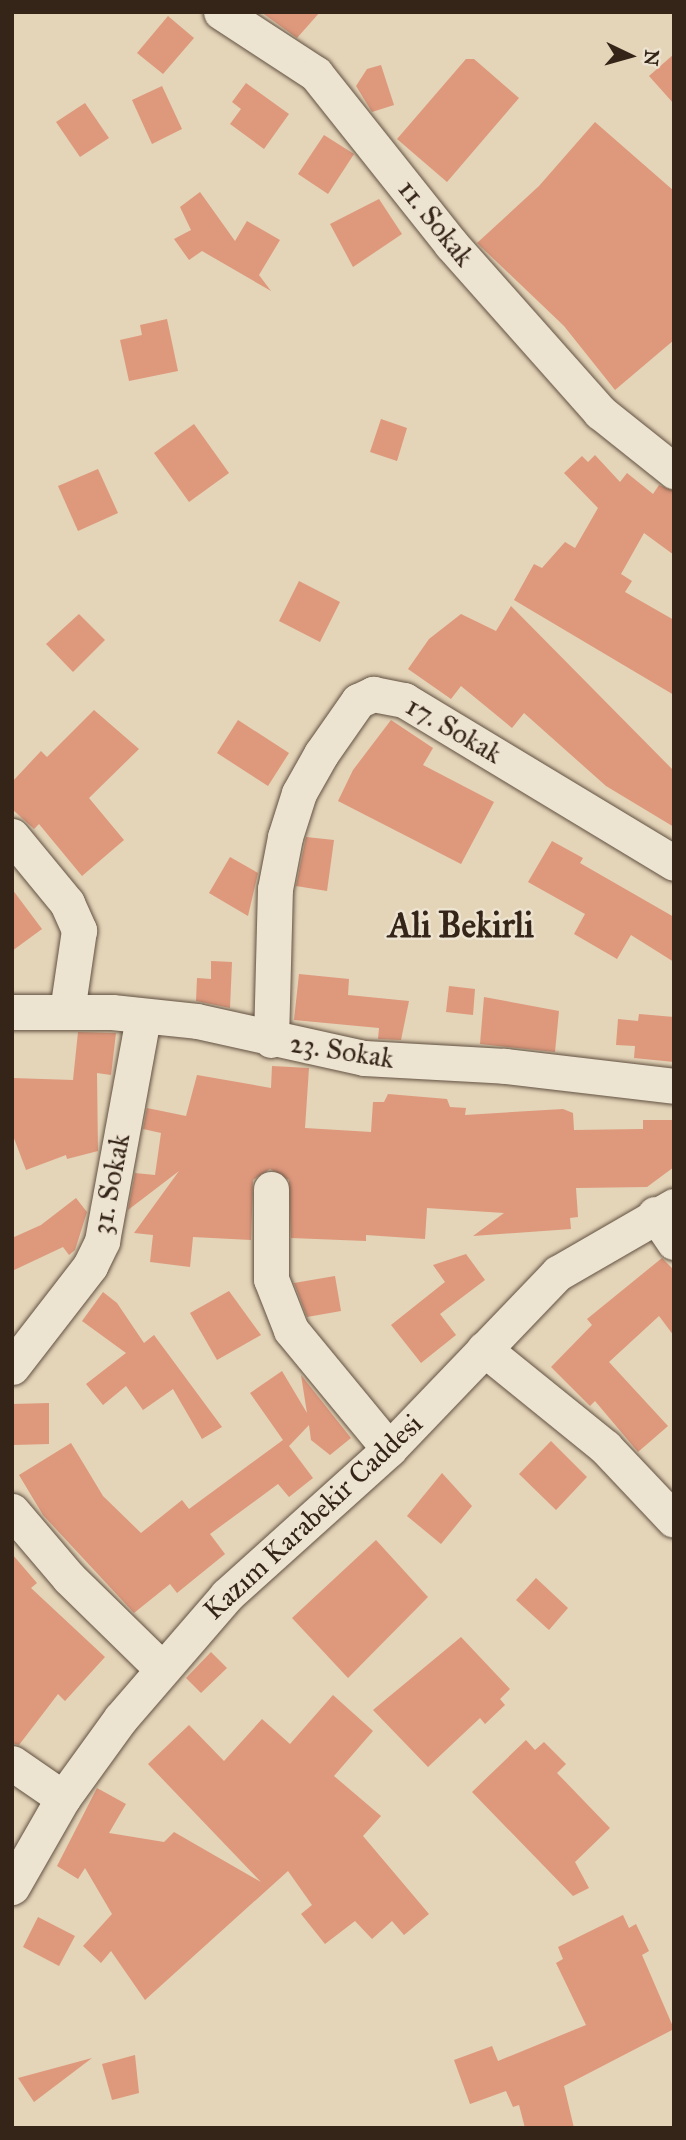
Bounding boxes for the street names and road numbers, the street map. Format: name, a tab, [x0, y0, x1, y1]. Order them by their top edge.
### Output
street label: 11. Sokak	[391, 173, 481, 273]
street label: 17. Sokak	[400, 689, 508, 771]
street label: 23. Sokak	[288, 1026, 396, 1076]
street label: 31. Sokak	[85, 1131, 137, 1237]
street label: Kazım Karabekir Caddesi	[197, 1407, 429, 1627]

